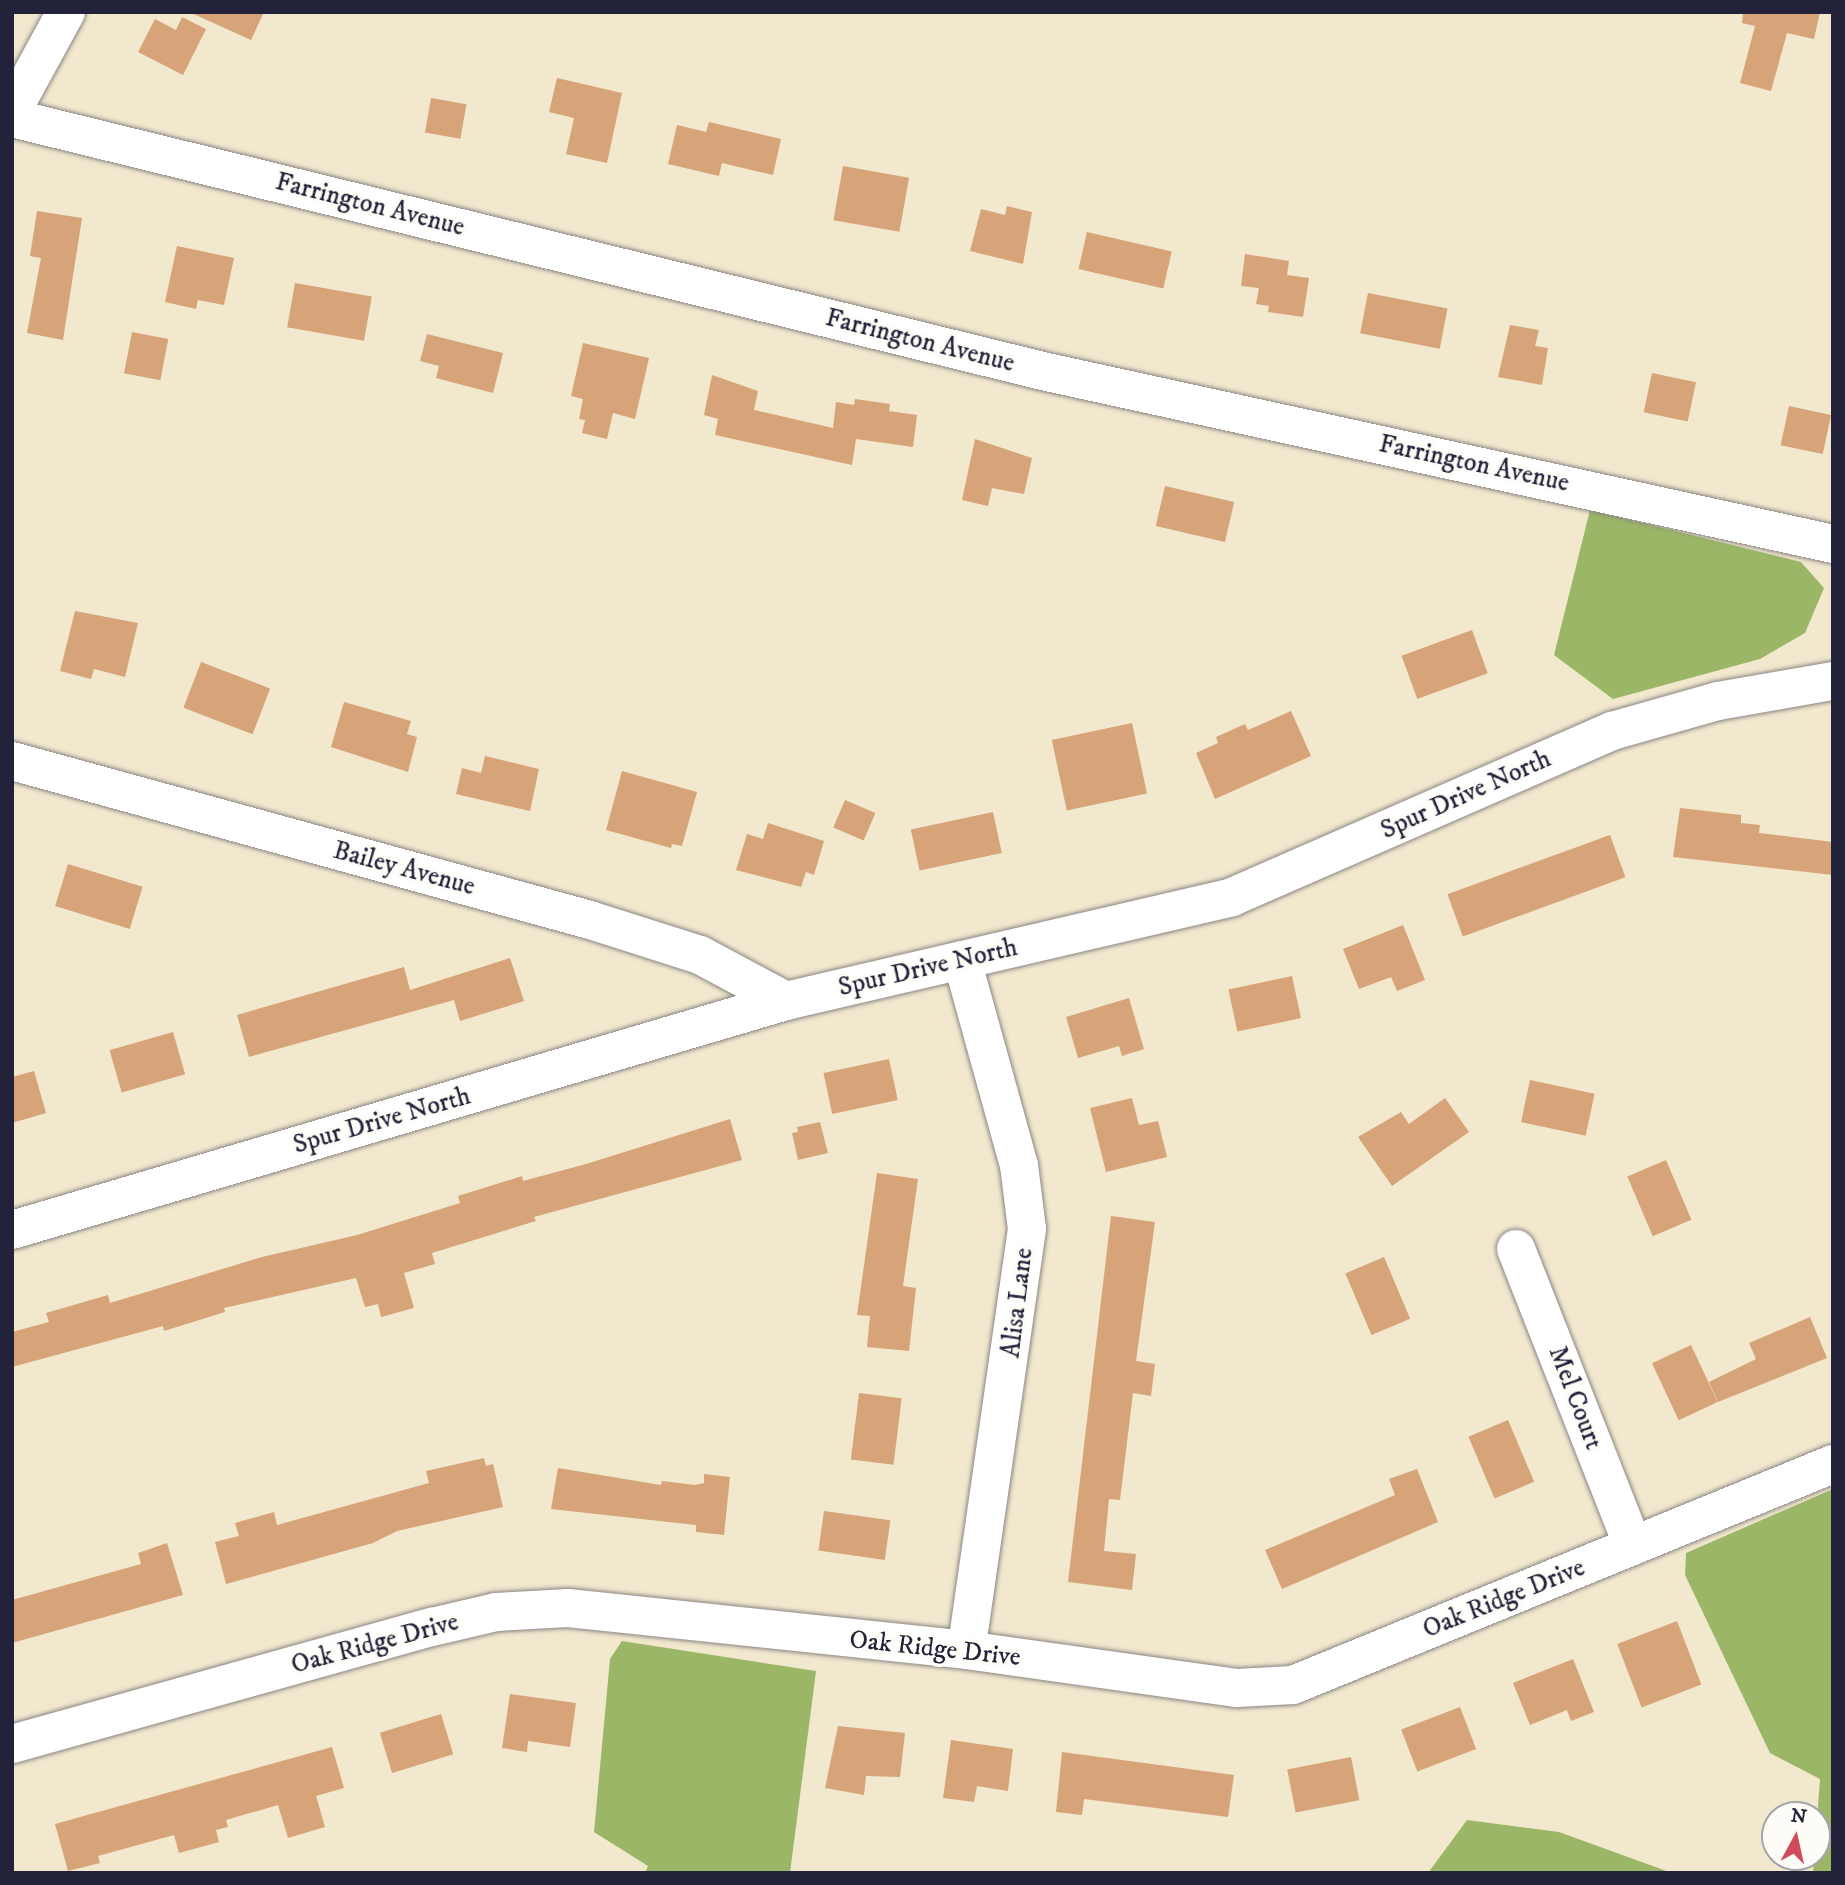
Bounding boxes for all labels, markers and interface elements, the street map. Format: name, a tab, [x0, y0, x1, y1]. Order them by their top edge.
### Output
street label: Farrington Avenue	[272, 166, 468, 244]
street label: Farrington Avenue	[822, 302, 1018, 380]
street label: Farrington Avenue	[1376, 429, 1572, 499]
street label: Spur Drive North	[1376, 744, 1556, 846]
street label: Bailey Avenue	[330, 835, 478, 903]
street label: Spur Drive North	[835, 932, 1021, 1004]
street label: Spur Drive North	[290, 1081, 474, 1161]
street label: Alisa Lane	[996, 1246, 1040, 1360]
street label: Mel Court	[1541, 1342, 1609, 1454]
street label: Oak Ridge Drive	[1419, 1552, 1589, 1646]
street label: Oak Ridge Drive	[288, 1607, 462, 1681]
street label: Oak Ridge Drive	[848, 1625, 1022, 1673]
north arrow	[1761, 1801, 1831, 1871]
text: N	[1789, 1804, 1808, 1829]

